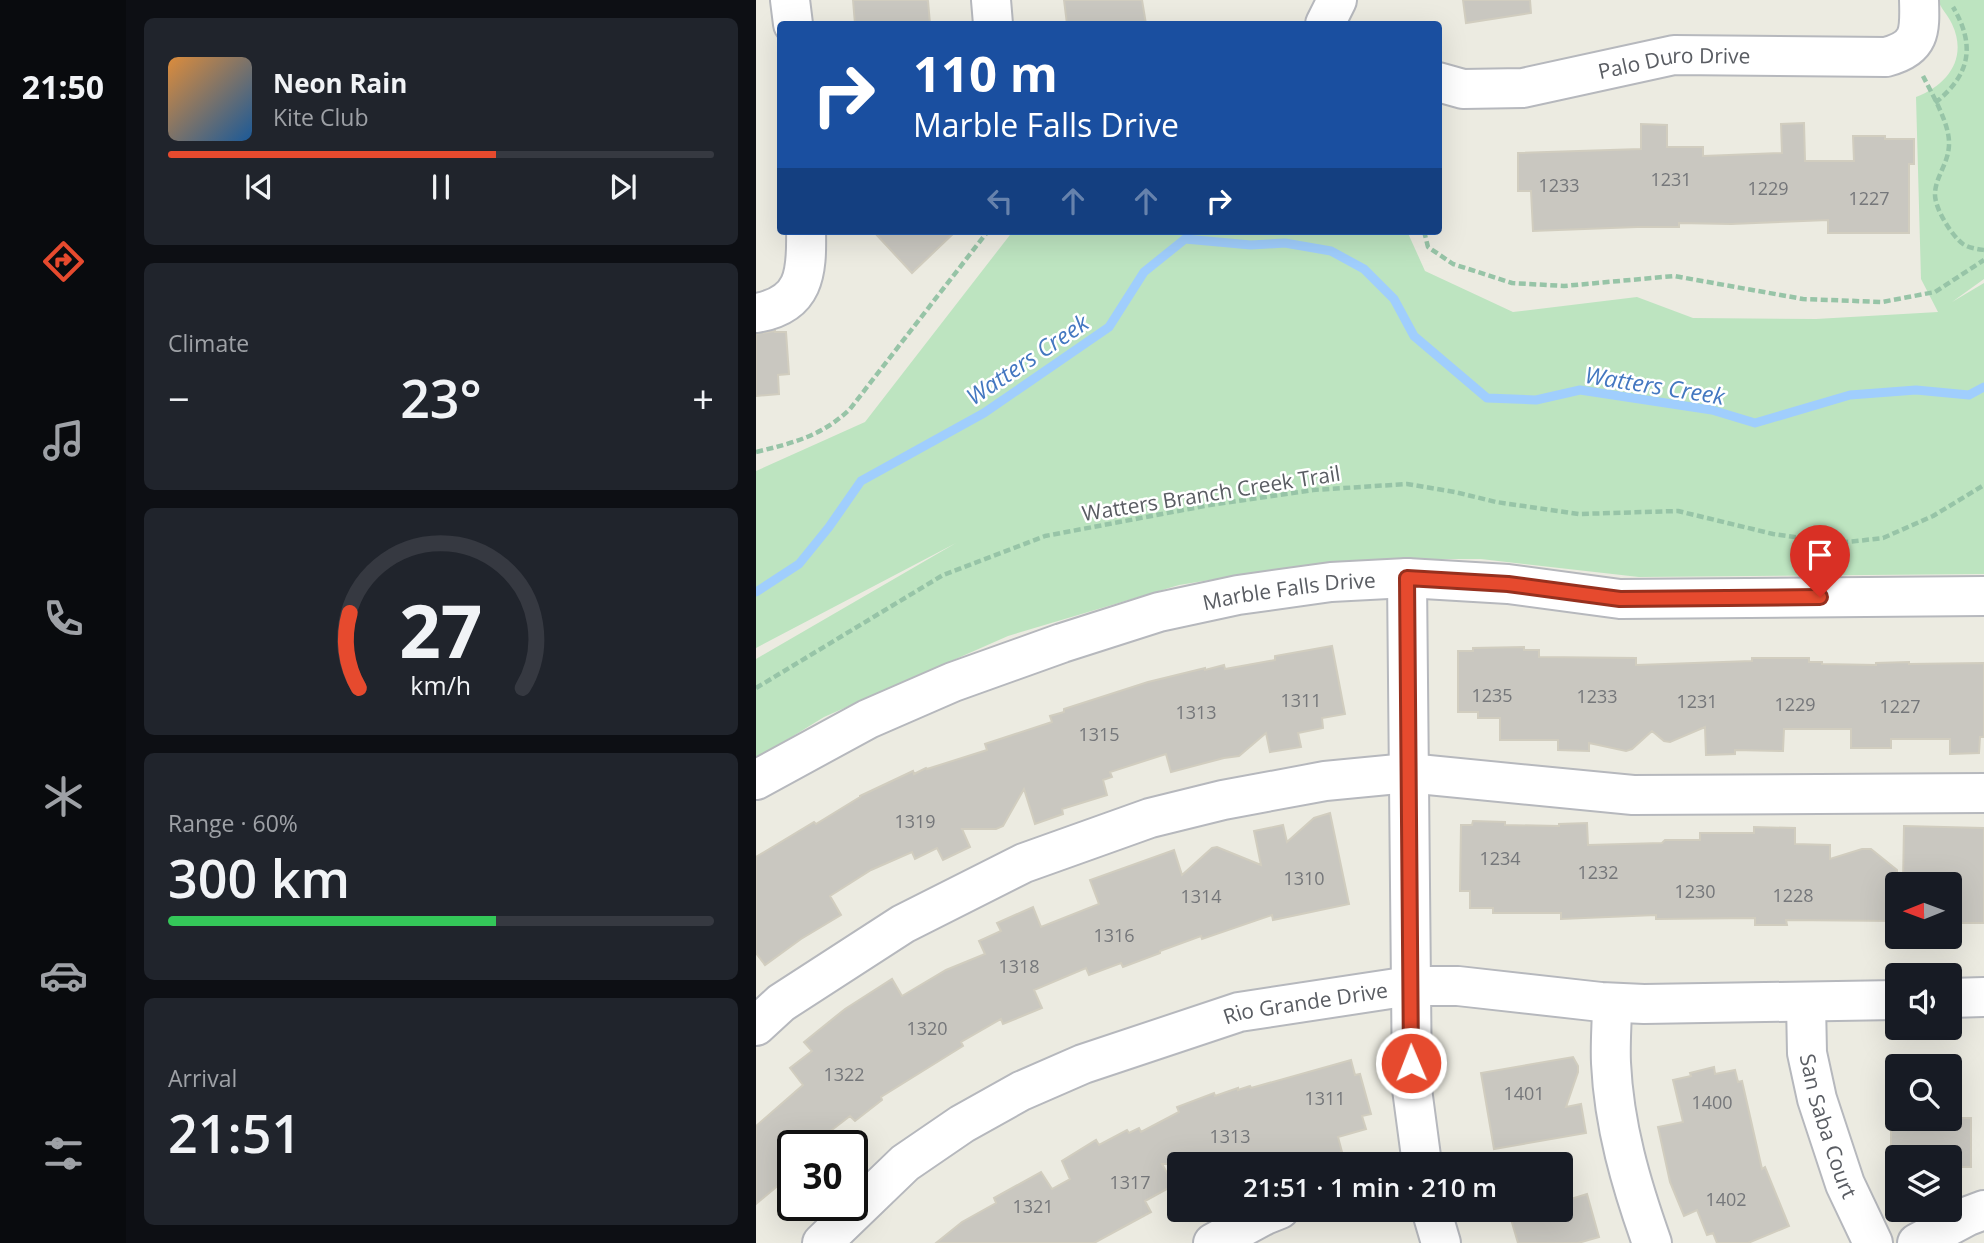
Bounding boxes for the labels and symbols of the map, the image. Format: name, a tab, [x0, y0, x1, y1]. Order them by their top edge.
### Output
street label: Palo Duro Drive	[1595, 41, 1751, 85]
house number: 1231	[1650, 167, 1692, 191]
house number: 1233	[1538, 173, 1580, 197]
house number: 1229	[1747, 176, 1789, 200]
house number: 1227	[1848, 186, 1890, 210]
water label: Watters Creek	[960, 306, 1095, 412]
water label: Watters Creek	[1583, 358, 1728, 412]
street label: Watters Branch Creek Trail	[1080, 459, 1342, 527]
pin	[1790, 525, 1850, 597]
street label: Marble Falls Drive	[1200, 566, 1376, 616]
house number: 1235	[1471, 683, 1513, 707]
house number: 1233	[1576, 684, 1618, 708]
house number: 1311	[1280, 688, 1322, 712]
house number: 1231	[1676, 689, 1718, 713]
house number: 1229	[1774, 692, 1816, 716]
house number: 1227	[1879, 694, 1921, 718]
house number: 1313	[1175, 700, 1217, 724]
house number: 1315	[1078, 722, 1120, 746]
house number: 1319	[894, 809, 936, 833]
house number: 1234	[1479, 846, 1521, 870]
house number: 1232	[1577, 860, 1619, 884]
house number: 1310	[1283, 866, 1325, 890]
north arrow	[1885, 872, 1962, 948]
house number: 1230	[1674, 879, 1716, 903]
house number: 1228	[1772, 883, 1814, 907]
house number: 1314	[1180, 884, 1222, 908]
house number: 1316	[1093, 923, 1135, 947]
house number: 1318	[998, 954, 1040, 978]
street label: Rio Grande Drive	[1219, 976, 1390, 1030]
house number: 1320	[906, 1016, 948, 1040]
position arrow	[1374, 1026, 1448, 1100]
street label: San Saba Court	[1794, 1051, 1864, 1203]
house number: 1322	[823, 1062, 865, 1086]
house number: 1401	[1503, 1081, 1545, 1105]
house number: 1311	[1304, 1086, 1346, 1110]
house number: 1400	[1691, 1090, 1733, 1114]
house number: 1313	[1209, 1124, 1251, 1148]
speed limit sign: 30	[777, 1130, 868, 1221]
house number: 1317	[1109, 1170, 1151, 1194]
house number: 1402	[1705, 1187, 1747, 1211]
house number: 1321	[1012, 1194, 1054, 1218]

